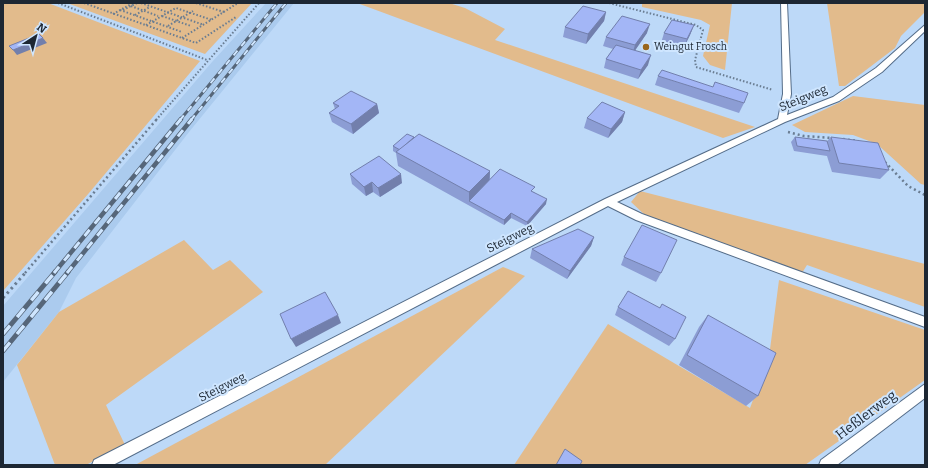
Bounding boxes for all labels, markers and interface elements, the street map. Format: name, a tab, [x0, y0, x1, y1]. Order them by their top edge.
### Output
north arrow	[16, 16, 56, 56]
text: N	[34, 21, 49, 36]
place label: Weingut Frosch	[654, 41, 728, 53]
marker: Weingut Frosch	[641, 42, 651, 52]
street label: Steigweg	[777, 82, 829, 114]
street label: Steigweg	[484, 220, 536, 256]
street label: Steigweg	[196, 369, 248, 405]
street label: Heßlerweg	[832, 386, 900, 443]

